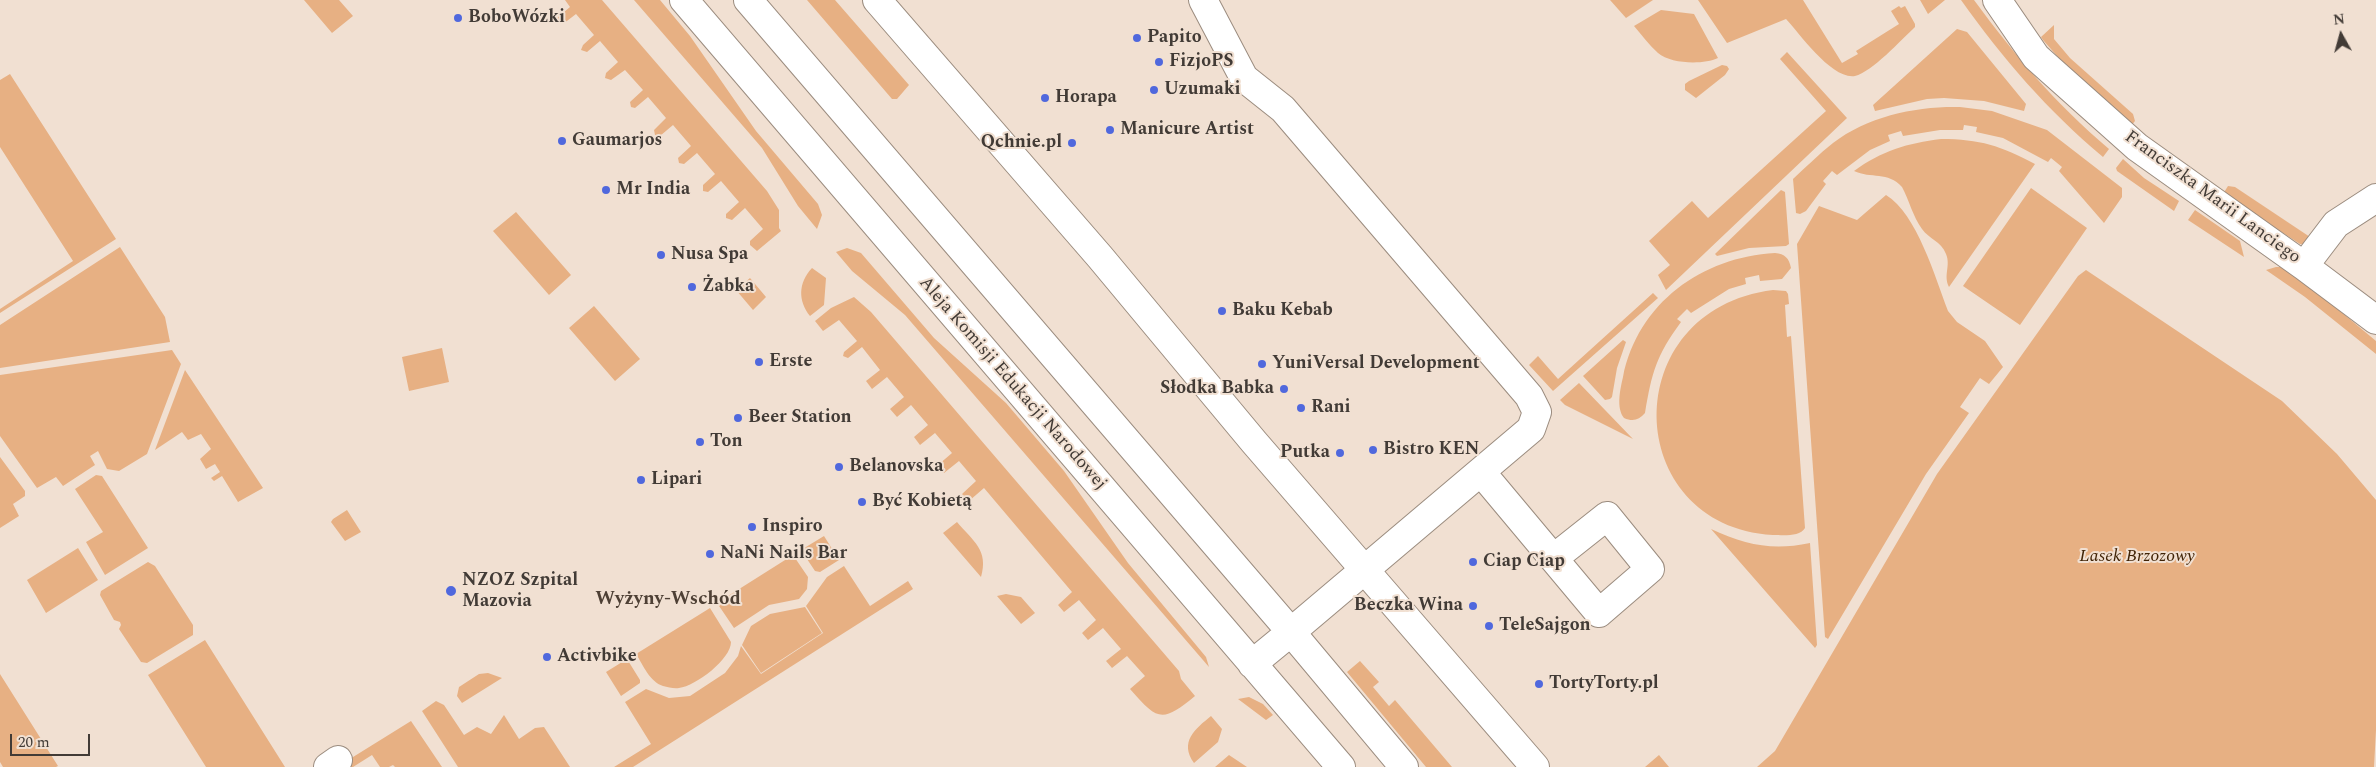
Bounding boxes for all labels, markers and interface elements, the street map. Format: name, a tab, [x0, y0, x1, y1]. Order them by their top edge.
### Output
place label: BoboWózki	[468, 7, 565, 29]
text: N	[2332, 8, 2346, 31]
north arrow	[2316, 10, 2366, 60]
marker: BoboWózki	[452, 12, 464, 24]
place label: Papito	[1147, 27, 1202, 49]
marker: Papito	[1131, 32, 1143, 44]
place label: FizjoPS	[1169, 51, 1234, 73]
marker: FizjoPS	[1153, 56, 1165, 68]
place label: Uzumaki	[1164, 79, 1240, 101]
marker: Uzumaki	[1148, 84, 1160, 96]
place label: Horapa	[1055, 87, 1117, 109]
marker: Horapa	[1039, 92, 1051, 104]
place label: Manicure Artist	[1120, 119, 1254, 141]
marker: Manicure Artist	[1104, 124, 1116, 136]
street label: Franciszka Marii Lanciego	[2120, 127, 2304, 269]
place label: Gaumarjos	[572, 130, 662, 152]
place label: Qchnie.pl	[981, 132, 1062, 154]
marker: Gaumarjos	[556, 135, 568, 147]
marker: Qchnie.pl	[1066, 137, 1078, 149]
place label: Mr India	[616, 179, 690, 201]
marker: Mr India	[600, 184, 612, 196]
place label: Nusa Spa	[671, 244, 748, 266]
marker: Nusa Spa	[655, 249, 667, 261]
street label: Aleja Komisji Edukacji Narodowej	[913, 273, 1111, 495]
place label: Żabka	[702, 276, 754, 298]
marker: Żabka	[686, 281, 698, 293]
place label: Baku Kebab	[1232, 300, 1333, 322]
marker: Baku Kebab	[1216, 305, 1228, 317]
place label: Erste	[769, 351, 812, 373]
place label: YuniVersal Development	[1272, 353, 1480, 375]
marker: Erste	[753, 356, 765, 368]
marker: YuniVersal Development	[1256, 358, 1268, 370]
place label: Słodka Babka	[1160, 378, 1274, 400]
marker: Słodka Babka	[1278, 383, 1290, 395]
place label: Rani	[1311, 397, 1351, 419]
marker: Rani	[1295, 402, 1307, 414]
place label: Beer Station	[748, 407, 852, 429]
marker: Beer Station	[732, 412, 744, 424]
place label: Ton	[710, 431, 743, 453]
marker: Ton	[694, 436, 706, 448]
place label: Bistro KEN	[1383, 439, 1479, 461]
place label: Putka	[1280, 442, 1330, 464]
marker: Bistro KEN	[1367, 444, 1379, 456]
marker: Putka	[1334, 447, 1346, 459]
place label: Belanovska	[849, 456, 943, 478]
marker: Belanovska	[833, 461, 845, 473]
place label: Lipari	[651, 469, 702, 491]
marker: Lipari	[635, 474, 647, 486]
place label: Być Kobietą	[872, 491, 972, 513]
marker: Być Kobietą	[856, 496, 868, 508]
place label: Inspiro	[762, 516, 823, 538]
marker: Inspiro	[746, 521, 758, 533]
place label: NaNi Nails Bar	[720, 543, 847, 565]
park label: Lasek Brzozowy	[2079, 546, 2195, 568]
marker: NaNi Nails Bar	[704, 548, 716, 560]
place label: Ciap Ciap	[1483, 551, 1565, 573]
marker: Ciap Ciap	[1467, 556, 1479, 568]
place label: NZOZ Szpital Mazovia	[462, 570, 578, 612]
marker: NZOZ Szpital Mazovia	[444, 584, 458, 598]
district label: Wyżyny-Wschód	[595, 589, 741, 611]
place label: Beczka Wina	[1354, 595, 1463, 617]
marker: Beczka Wina	[1467, 600, 1479, 612]
place label: TeleSajgon	[1499, 615, 1591, 637]
marker: TeleSajgon	[1483, 620, 1495, 632]
place label: Activbike	[557, 646, 637, 668]
marker: Activbike	[541, 651, 553, 663]
place label: TortyTorty.pl	[1549, 673, 1659, 695]
marker: TortyTorty.pl	[1533, 678, 1545, 690]
scale bar	[12, 724, 92, 756]
text: 20 m	[18, 731, 50, 754]

